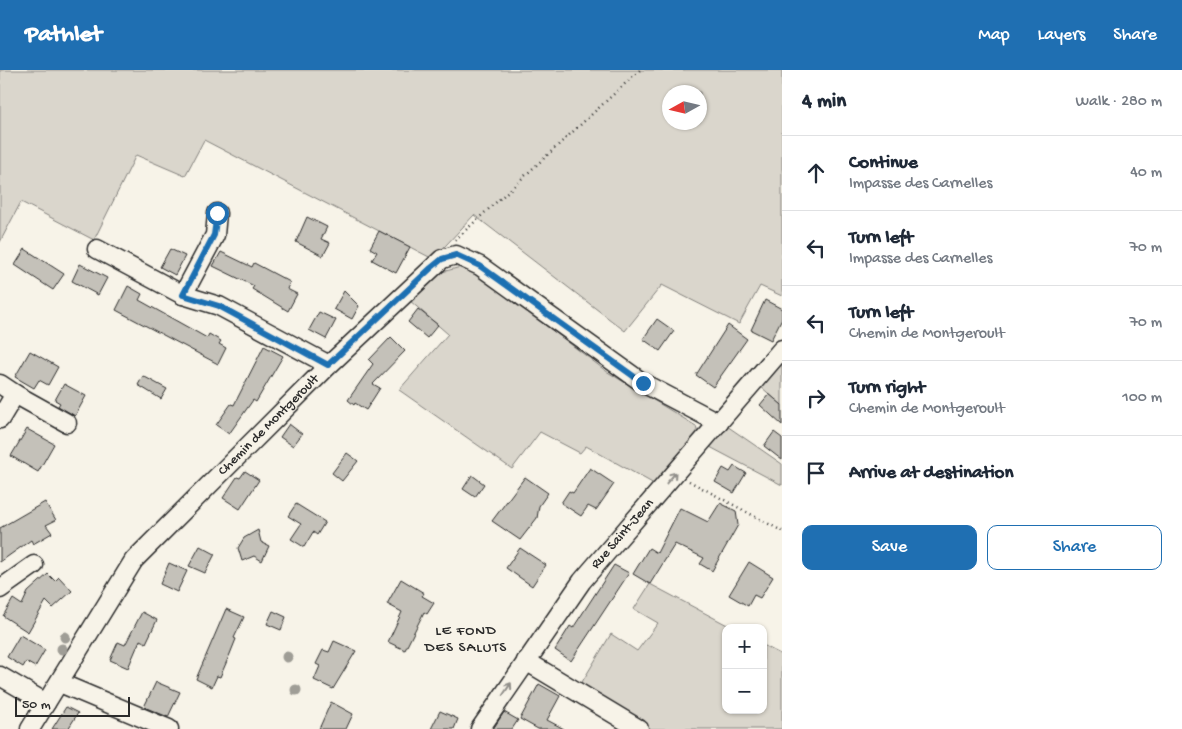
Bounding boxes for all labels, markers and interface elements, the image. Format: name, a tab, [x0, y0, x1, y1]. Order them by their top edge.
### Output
text: Pathlet	[25, 21, 102, 50]
text: Map	[978, 25, 1010, 46]
text: Layers	[1038, 25, 1085, 46]
text: Share	[1113, 25, 1157, 46]
north arrow	[662, 85, 707, 130]
text: 4 min	[802, 90, 846, 115]
text: Walk · 280 m	[1075, 93, 1162, 112]
text: Continue	[849, 152, 918, 175]
icon: ahead	[802, 159, 830, 187]
text: 40 m	[1130, 164, 1162, 183]
text: Impasse des Carnelles	[849, 175, 992, 194]
route start	[206, 202, 229, 225]
text: Turn left	[849, 227, 913, 250]
icon: left	[802, 234, 830, 262]
text: 70 m	[1129, 239, 1162, 258]
text: Impasse des Carnelles	[849, 250, 992, 269]
text: Turn left	[849, 302, 913, 325]
icon: left	[802, 309, 830, 337]
text: 70 m	[1129, 314, 1162, 333]
text: Chemin de Montgeroult	[849, 325, 1005, 344]
street label: Chemin de Montgeroult	[215, 370, 324, 479]
route end	[632, 372, 655, 395]
text: Turn right	[849, 377, 925, 400]
icon: right	[802, 384, 830, 412]
text: 100 m	[1122, 389, 1162, 408]
text: Chemin de Montgeroult	[849, 400, 1005, 419]
icon: arrive	[802, 459, 830, 487]
text: Arrive at destination	[849, 462, 1013, 485]
one-way arrow	[665, 471, 676, 484]
street label: Rue Saint-Jean	[588, 495, 658, 573]
button: Save	[802, 525, 977, 570]
button: Share	[987, 525, 1162, 570]
district label: LE FOND DES SALUTS	[424, 622, 507, 657]
map controls	[722, 624, 767, 714]
button: +	[722, 624, 767, 669]
button: −	[722, 669, 767, 714]
one-way arrow	[502, 682, 512, 696]
scale bar	[15, 694, 130, 717]
text: 50 m	[22, 697, 51, 714]

